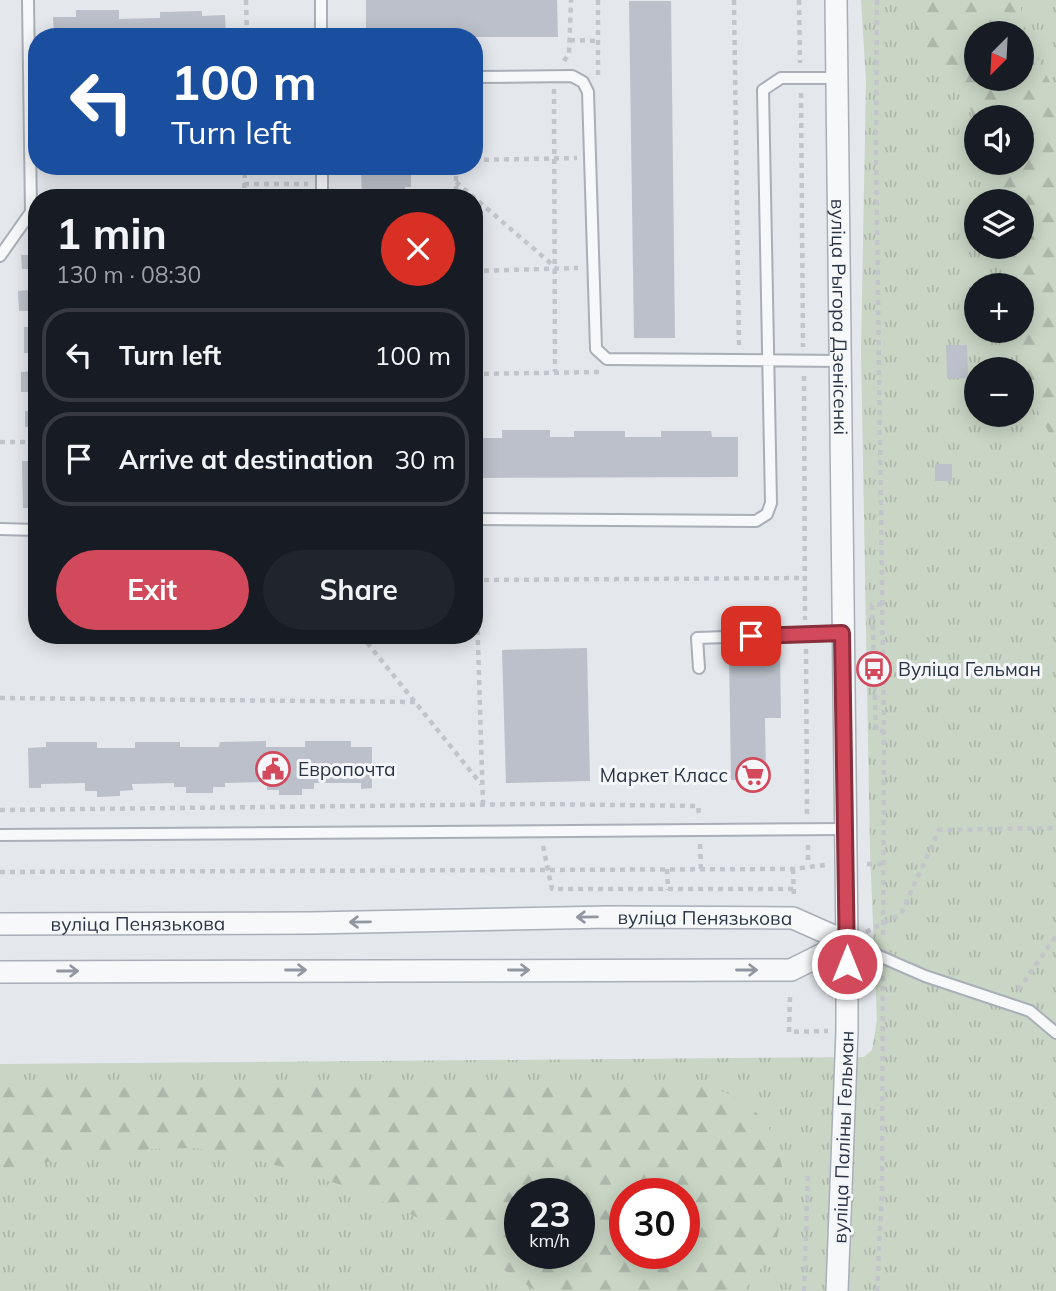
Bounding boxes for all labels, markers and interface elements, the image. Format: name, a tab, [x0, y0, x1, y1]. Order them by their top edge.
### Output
north arrow	[964, 21, 1034, 91]
map controls	[964, 21, 1034, 427]
text: 100 m	[171, 51, 317, 112]
icon: left	[56, 56, 147, 147]
button: sound	[964, 105, 1034, 175]
text: Turn left	[171, 112, 291, 152]
button: layers	[964, 189, 1034, 259]
street label: вуліца Рыгора Дзенісенкі	[826, 199, 853, 435]
text: 1 min	[56, 207, 167, 260]
button: close	[381, 212, 455, 286]
text: 130 m · 08:30	[56, 260, 201, 289]
button: +	[964, 273, 1034, 343]
icon: left	[60, 336, 98, 374]
text: Turn left	[119, 339, 221, 372]
text: 100 m	[375, 339, 451, 372]
button: −	[964, 357, 1034, 427]
icon: arrive	[60, 440, 98, 478]
text: Arrive at destination	[119, 443, 374, 476]
text: 30 m	[395, 443, 455, 476]
button: Exit	[56, 550, 249, 630]
button: Share	[263, 550, 455, 630]
pin	[721, 606, 781, 666]
icon: arrive	[732, 617, 770, 655]
bus stop icon: Вуліца Гельман	[855, 650, 893, 688]
place label: Вуліца Гельман	[898, 657, 1041, 681]
public building icon: Европочта	[254, 750, 292, 788]
supermarket icon: Маркет Класс	[734, 756, 772, 794]
place label: Европочта	[298, 757, 396, 781]
place label: Маркет Класс	[600, 763, 728, 787]
street label: вуліца Пенязькова	[617, 905, 792, 930]
street label: вуліца Пенязькова	[51, 911, 225, 936]
one-way arrow	[576, 911, 599, 924]
one-way arrow	[348, 915, 371, 929]
position arrow	[810, 927, 884, 1001]
one-way arrow	[284, 963, 307, 977]
one-way arrow	[507, 963, 530, 977]
one-way arrow	[735, 963, 758, 977]
one-way arrow	[56, 965, 79, 978]
street label: вуліца Паліны Гельман	[827, 1030, 859, 1244]
speed limit sign: 30	[609, 1178, 700, 1269]
text: 23	[528, 1192, 571, 1236]
text: km/h	[529, 1229, 570, 1252]

